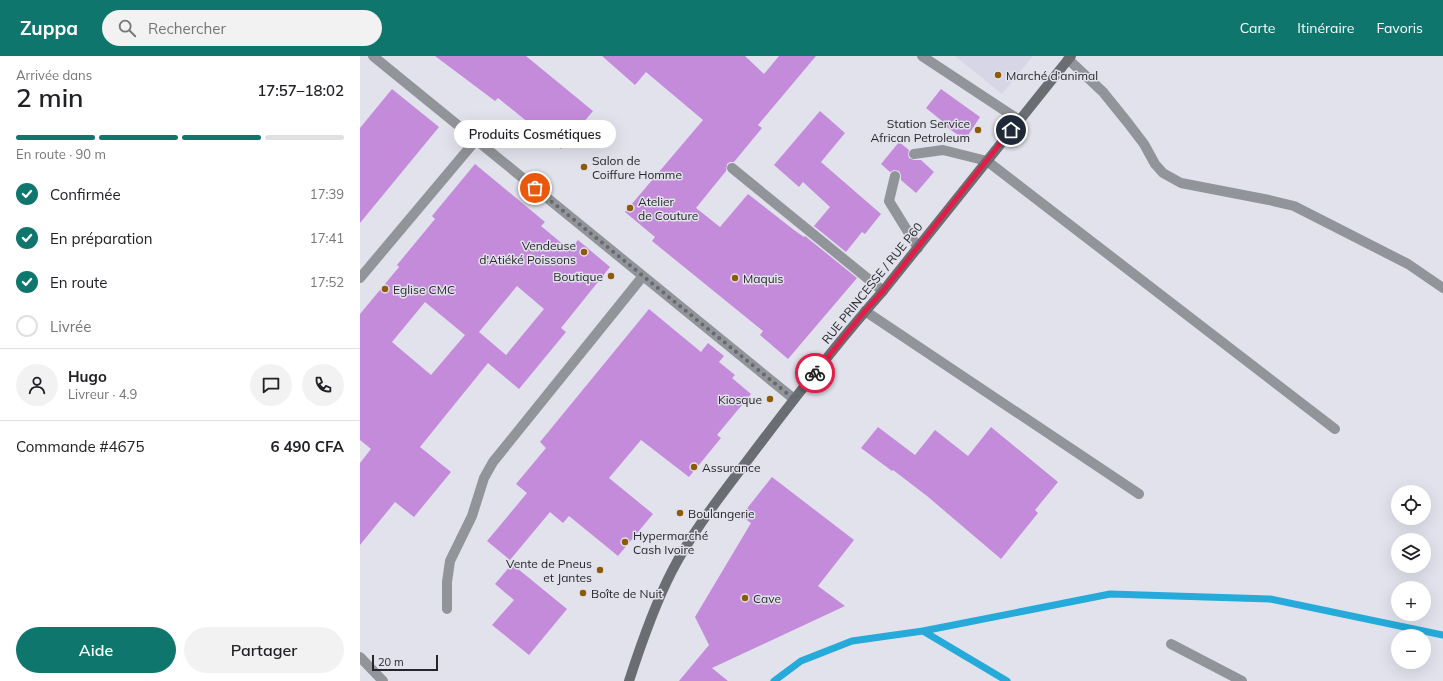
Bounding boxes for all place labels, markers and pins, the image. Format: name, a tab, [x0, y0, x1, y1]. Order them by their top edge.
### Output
place label: Marché d’animal	[1006, 68, 1098, 83]
marker: Marché d’animal	[993, 70, 1003, 80]
pin	[994, 113, 1028, 147]
place label: Station Service African Petroleum	[871, 116, 970, 145]
callout: Produits Cosmétiques	[454, 120, 616, 148]
marker: Station Service African Petroleum	[973, 125, 983, 135]
place label: Salon de Coiffure Homme	[592, 153, 682, 182]
marker: Salon de Coiffure Homme	[579, 162, 589, 172]
pin	[518, 171, 552, 205]
place label: Atelier de Couture	[638, 194, 698, 223]
marker: Atelier de Couture	[625, 203, 635, 213]
place label: Vendeuse d'Atiéké Poissons	[479, 238, 576, 267]
marker: Vendeuse d'Atiéké Poissons	[579, 247, 589, 257]
place label: Boutique	[553, 269, 603, 284]
marker: Boutique	[606, 271, 616, 281]
place label: Maquis	[743, 271, 783, 286]
marker: Maquis	[730, 273, 740, 283]
place label: Eglise CMC	[393, 282, 455, 297]
marker: Eglise CMC	[380, 284, 390, 294]
place label: Kiosque	[718, 392, 762, 407]
marker: Kiosque	[765, 394, 775, 404]
place label: Assurance	[702, 460, 760, 475]
marker: Assurance	[689, 462, 699, 472]
place label: Boulangerie	[688, 506, 755, 521]
marker: Boulangerie	[675, 508, 685, 518]
place label: Hypermarché Cash Ivoire	[633, 528, 708, 557]
marker: Hypermarché Cash Ivoire	[620, 537, 630, 547]
place label: Vente de Pneus et Jantes	[506, 556, 592, 585]
marker: Vente de Pneus et Jantes	[595, 565, 605, 575]
place label: Boîte de Nuit	[591, 586, 662, 601]
marker: Boîte de Nuit	[578, 588, 588, 598]
place label: Cave	[753, 591, 781, 606]
marker: Cave	[740, 593, 750, 603]

